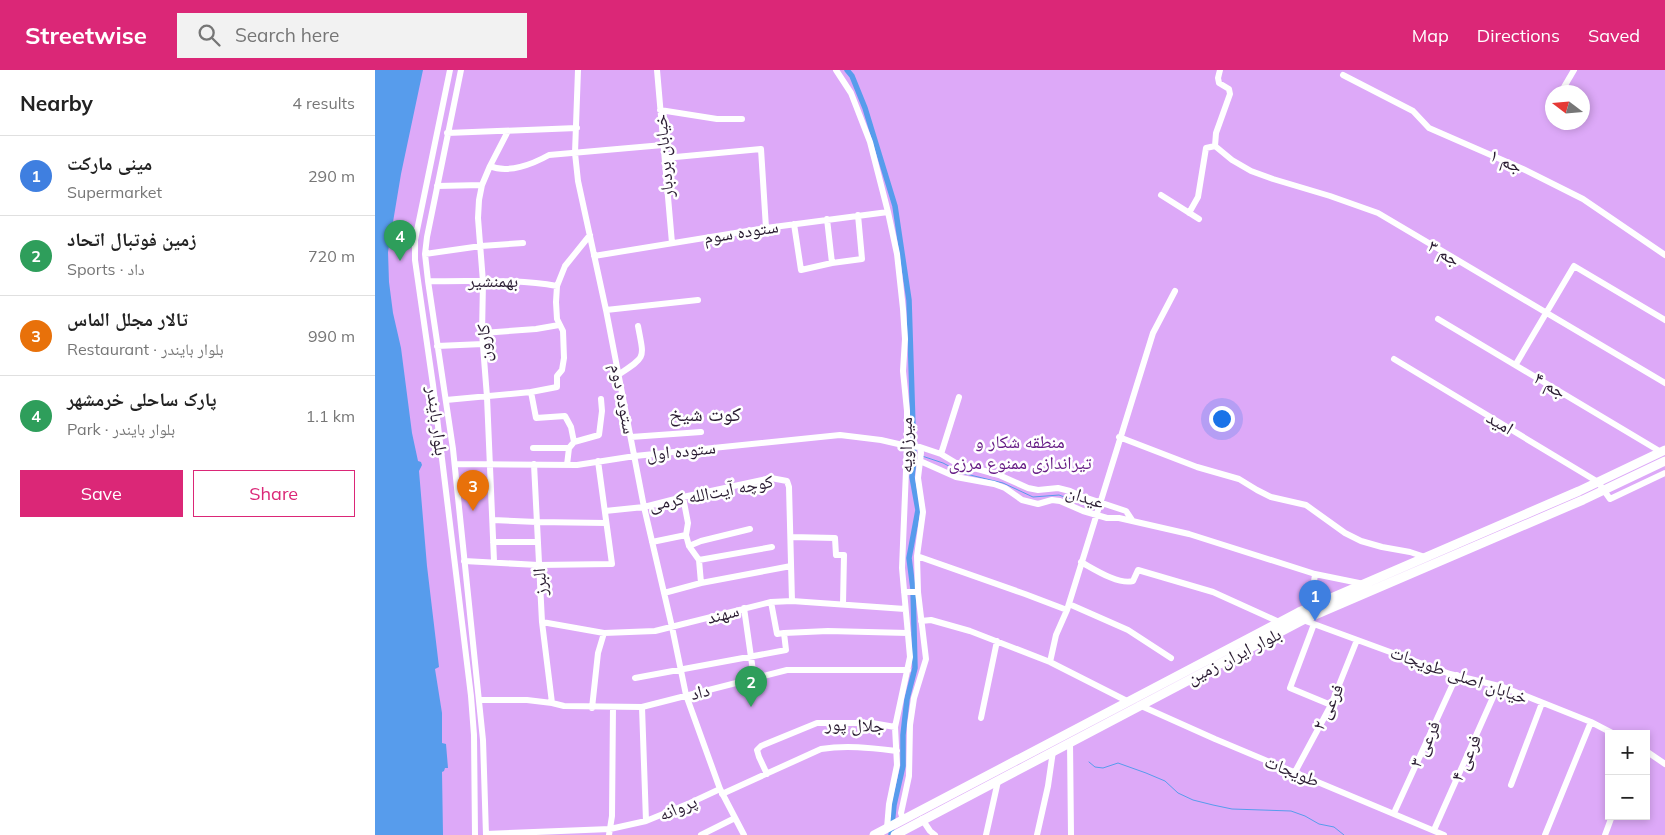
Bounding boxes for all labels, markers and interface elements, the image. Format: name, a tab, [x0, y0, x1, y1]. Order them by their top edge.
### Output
search box	[177, 13, 527, 58]
text: Streetwise	[25, 20, 147, 50]
icon: search	[195, 21, 223, 49]
text: Search here	[235, 23, 339, 47]
text: Map	[1412, 24, 1449, 47]
text: Directions	[1477, 24, 1560, 47]
text: Saved	[1588, 24, 1640, 47]
north arrow	[1545, 85, 1590, 130]
text: Nearby	[20, 90, 93, 116]
text: 4 results	[292, 93, 355, 113]
street label: خیابان بردبار	[648, 114, 679, 200]
street label: جم ۱	[1486, 143, 1526, 179]
text: مینی مارکت	[67, 151, 152, 175]
text: 1	[31, 166, 41, 186]
text: 290 m	[308, 166, 355, 186]
text: Supermarket	[67, 182, 162, 202]
street label: ستوده سوم	[702, 214, 780, 250]
pin: 4	[384, 220, 416, 261]
text: زمین فوتبال اتحاد	[67, 227, 196, 251]
street label: جم ۳	[1423, 234, 1465, 272]
text: 2	[31, 246, 41, 266]
text: 720 m	[308, 246, 355, 266]
text: Sports · داد	[67, 259, 145, 279]
street label: بهمنشیر	[467, 269, 518, 292]
text: تالار مجلل الماس	[67, 307, 188, 331]
street label: کارون	[471, 323, 496, 363]
text: 3	[31, 326, 41, 346]
text: 990 m	[308, 326, 355, 346]
text: Restaurant · بلوار بایندر	[67, 339, 224, 359]
street label: ستوده دوم	[604, 362, 642, 436]
street label: جم ۴	[1529, 366, 1571, 404]
street label: بلوار بایندر	[422, 384, 453, 457]
text: پارک ساحلی خرمشهر	[67, 387, 217, 411]
district label: کوت شیخ	[669, 401, 741, 427]
text: 4	[31, 406, 41, 426]
text: 1.1 km	[306, 406, 355, 426]
your location	[1209, 406, 1235, 432]
street label: امید	[1483, 406, 1518, 440]
street label: میرزاویه	[894, 417, 917, 473]
text: Park · بلوار بایندر	[67, 419, 175, 439]
park label: منطقه شکار و تیراندازی ممنوع مرزی	[948, 430, 1092, 474]
street label: ستوده اول	[645, 435, 717, 466]
street label: کوچه آیت‌الله کرمی	[647, 469, 775, 516]
button: Save	[20, 470, 183, 517]
button: Share	[193, 470, 355, 517]
pin: 3	[457, 470, 489, 511]
street label: عیدان	[1063, 480, 1107, 513]
street label: البرز	[527, 567, 552, 598]
pin: 1	[1299, 580, 1331, 621]
street label: سهند	[704, 598, 742, 629]
street label: بلوار ایران زمین	[1183, 622, 1285, 689]
street label: خیابان اصلی طویجات	[1387, 640, 1531, 709]
pin: 2	[735, 666, 767, 707]
street label: داد	[688, 678, 712, 705]
street label: فرعی ۲	[1306, 680, 1349, 734]
street label: جلال پور	[824, 712, 885, 737]
street label: فرعی ۳	[1404, 717, 1445, 771]
map controls	[1605, 730, 1650, 820]
button: +	[1605, 730, 1650, 775]
street label: فرعی ۴	[1445, 731, 1486, 785]
street label: طویجات	[1261, 749, 1323, 792]
button: −	[1605, 775, 1650, 820]
street label: پروانه	[655, 789, 700, 826]

